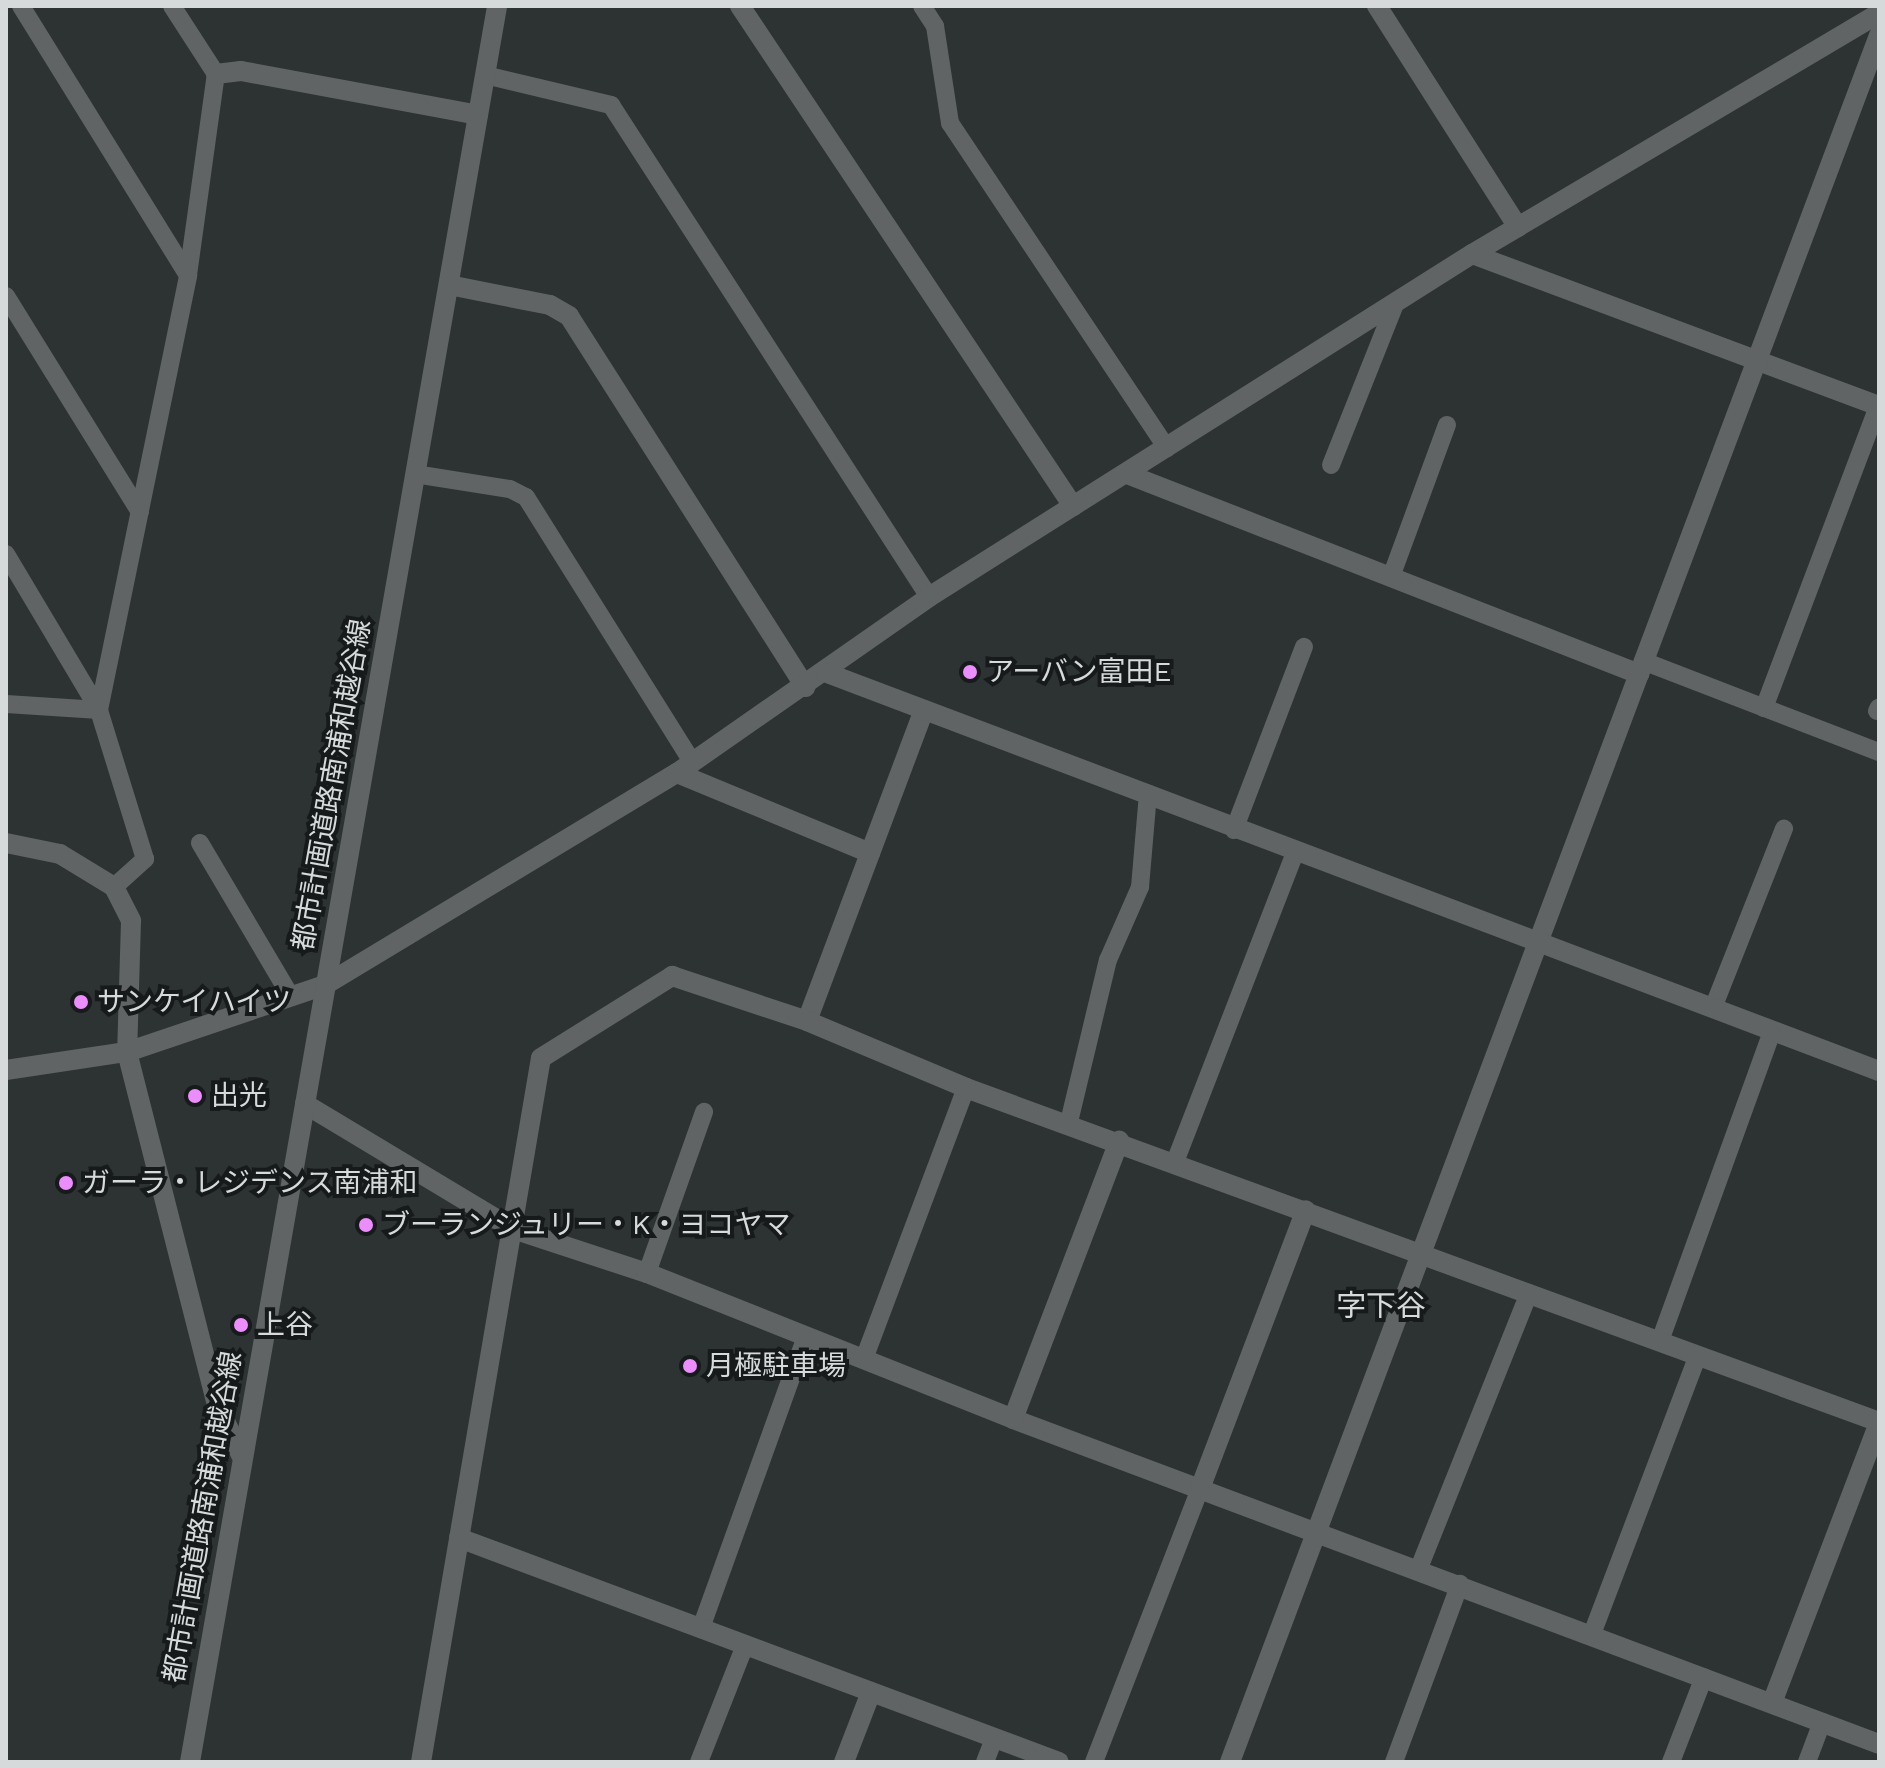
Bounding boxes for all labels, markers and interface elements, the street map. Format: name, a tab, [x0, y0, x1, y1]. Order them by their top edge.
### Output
street label: 都市計画道路南浦和越谷線	[286, 617, 378, 953]
place label: アーバン富田E	[986, 655, 1170, 689]
marker: アーバン富田E	[961, 663, 979, 681]
place label: サンケイハイツ	[97, 985, 293, 1019]
marker: サンケイハイツ	[72, 993, 90, 1011]
place label: 出光	[211, 1079, 267, 1113]
marker: 出光	[186, 1087, 204, 1105]
place label: ガーラ・レジデンス南浦和	[82, 1166, 418, 1200]
marker: ガーラ・レジデンス南浦和	[57, 1174, 75, 1192]
place label: ブーランジュリー・K・ヨコヤマ	[382, 1208, 792, 1242]
marker: ブーランジュリー・K・ヨコヤマ	[357, 1216, 375, 1234]
district label: 字下谷	[1336, 1288, 1426, 1324]
place label: 上谷	[257, 1308, 313, 1342]
marker: 上谷	[232, 1316, 250, 1334]
street label: 都市計画道路南浦和越谷線	[157, 1349, 249, 1685]
place label: 月極駐車場	[706, 1349, 846, 1383]
marker: 月極駐車場	[681, 1357, 699, 1375]

